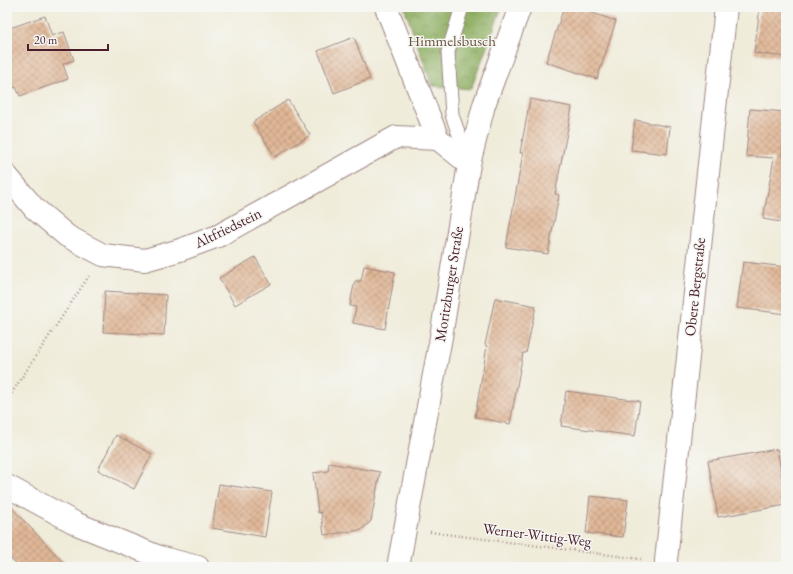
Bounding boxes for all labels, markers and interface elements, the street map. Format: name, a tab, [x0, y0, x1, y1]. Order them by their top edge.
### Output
scale bar	[28, 26, 108, 52]
park label: Himmelsbusch	[408, 31, 496, 50]
text: 20 m	[34, 32, 58, 48]
street label: Altfriedstein	[190, 203, 265, 252]
street label: Moritzburger Straße	[430, 225, 467, 343]
street label: Obere Bergstraße	[680, 237, 709, 337]
street label: Werner-Wittig-Weg	[482, 518, 593, 551]

